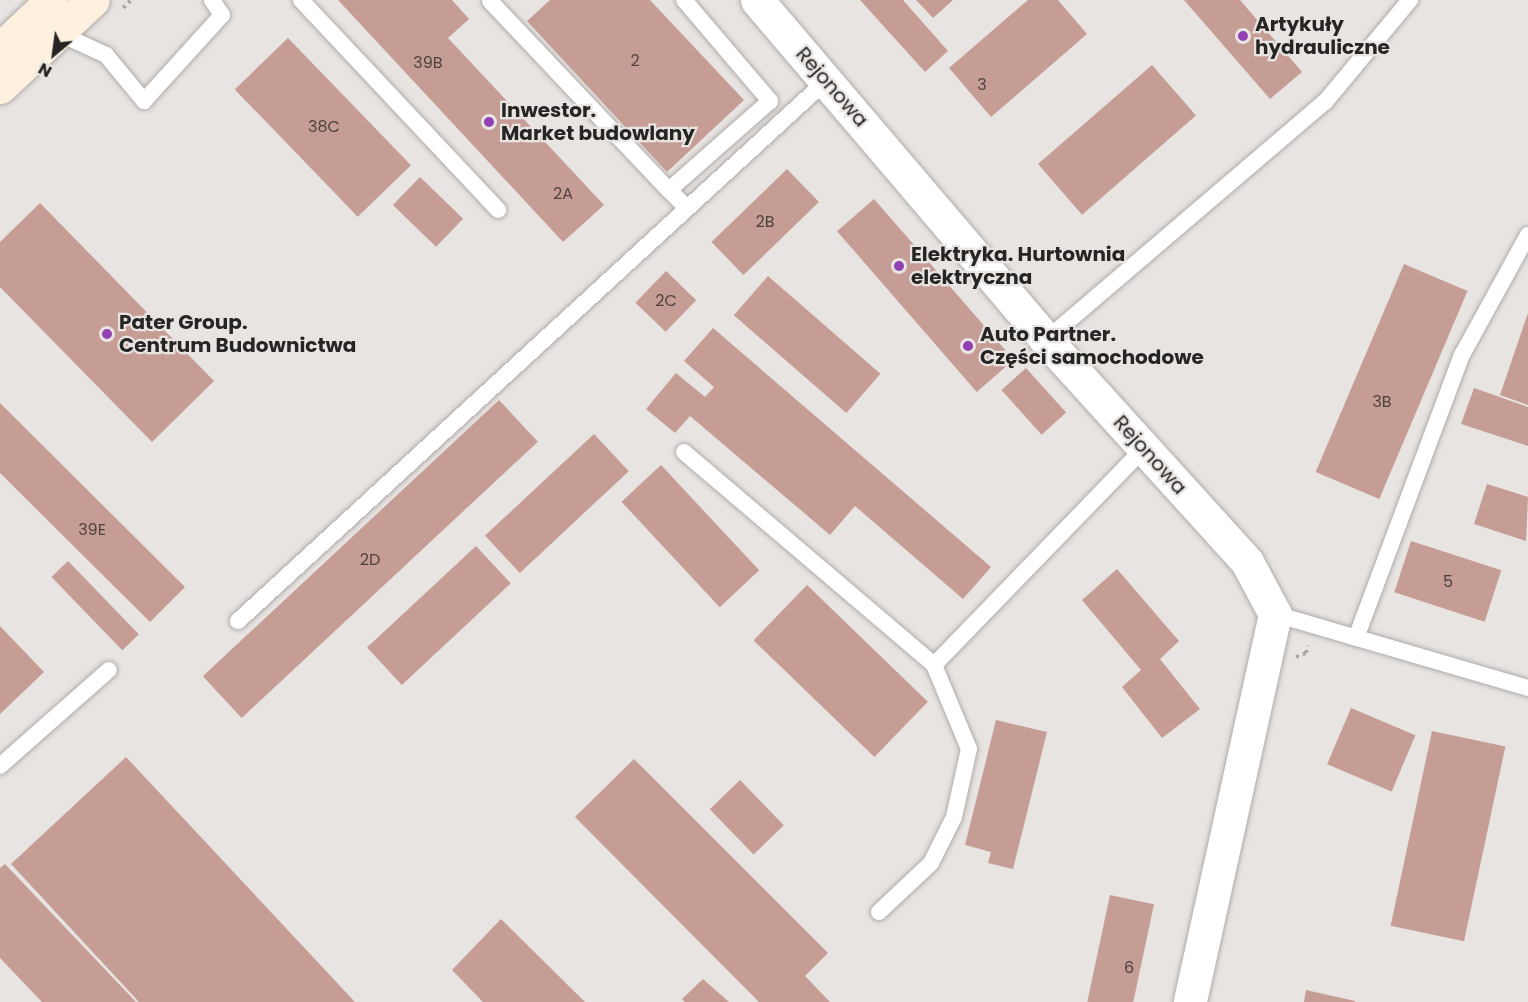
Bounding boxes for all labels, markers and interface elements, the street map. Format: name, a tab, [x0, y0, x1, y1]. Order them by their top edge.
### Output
place label: Artykuły hydrauliczne	[1255, 13, 1390, 60]
north arrow	[24, 24, 84, 84]
marker: Artykuły hydrauliczne	[1236, 29, 1250, 43]
street label: Rejonowa	[791, 42, 873, 132]
house number: 2	[630, 51, 640, 71]
house number: 39B	[413, 53, 443, 73]
text: N	[34, 57, 56, 83]
house number: 3	[977, 75, 987, 95]
place label: Inwestor. Market budowlany	[501, 98, 695, 145]
marker: Inwestor. Market budowlany	[482, 115, 496, 129]
house number: 38C	[308, 117, 340, 137]
house number: 2A	[553, 184, 573, 204]
house number: 2B	[755, 212, 775, 232]
place label: Elektryka. Hurtownia elektryczna	[911, 243, 1125, 290]
marker: Elektryka. Hurtownia elektryczna	[892, 259, 906, 273]
house number: 2C	[655, 291, 677, 311]
place label: Pater Group. Centrum Budownictwa	[119, 310, 356, 357]
place label: Auto Partner. Części samochodowe	[980, 322, 1204, 369]
marker: Pater Group. Centrum Budownictwa	[100, 327, 114, 341]
marker: Auto Partner. Części samochodowe	[961, 339, 975, 353]
house number: 3B	[1372, 392, 1392, 412]
street label: Rejonowa	[1108, 411, 1192, 499]
house number: 39E	[78, 520, 106, 540]
house number: 2D	[360, 550, 380, 570]
house number: 5	[1443, 572, 1453, 592]
house number: 6	[1124, 958, 1134, 978]

